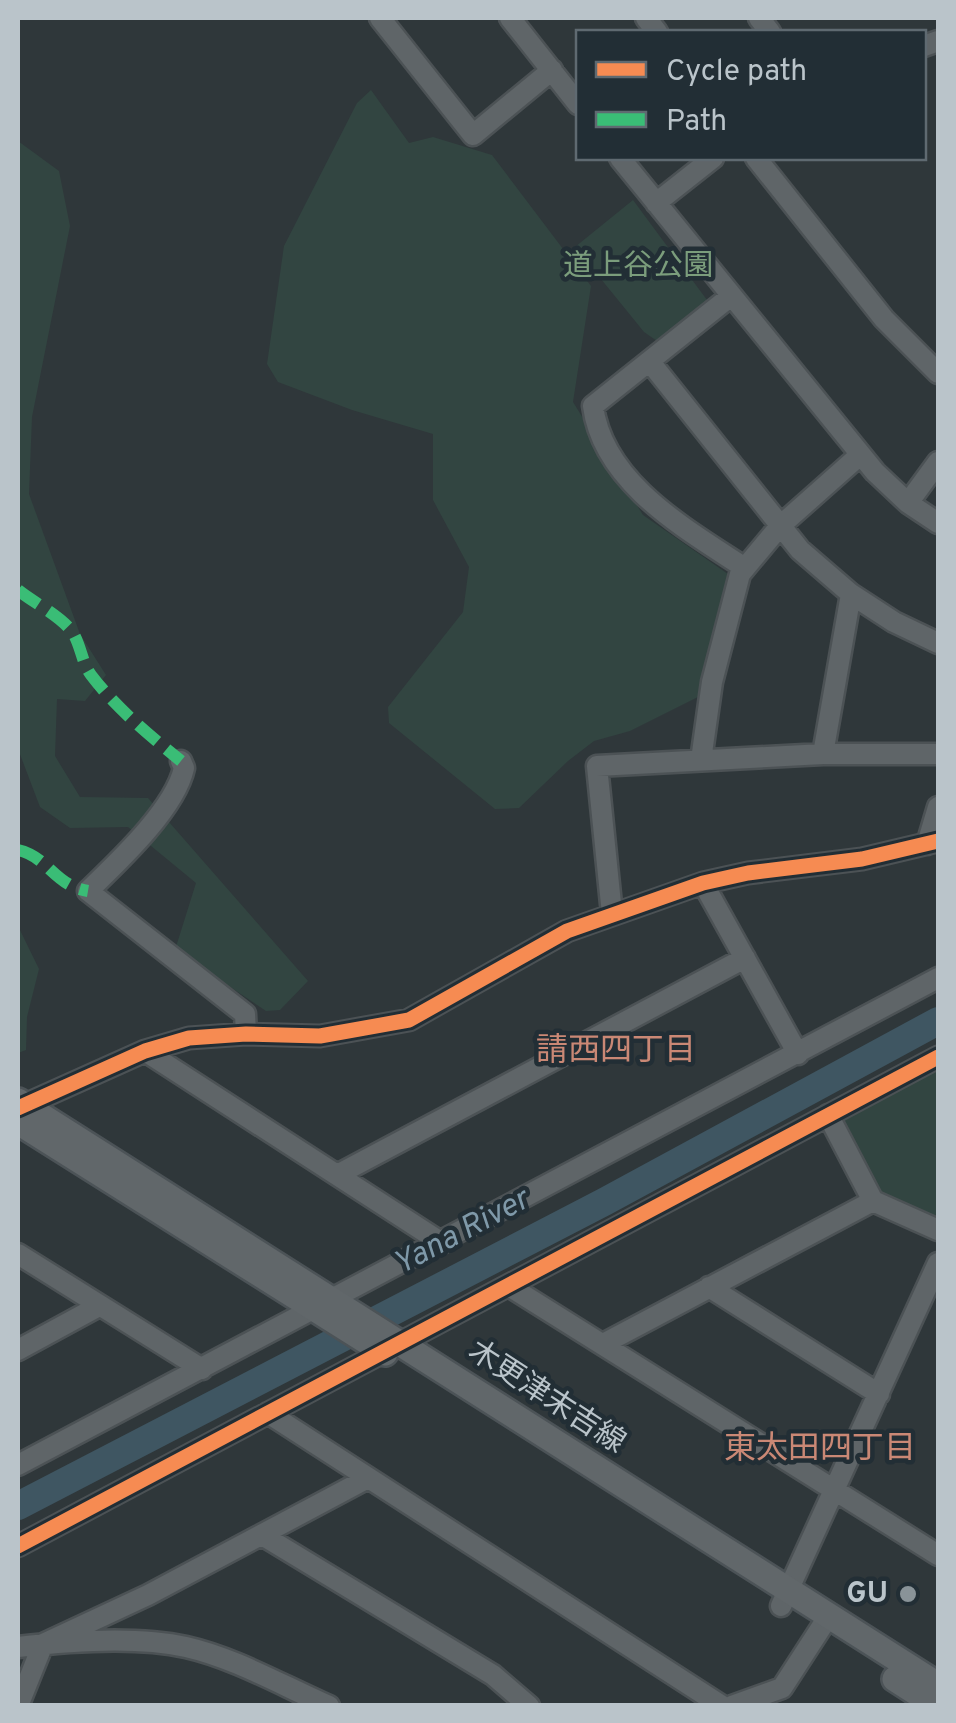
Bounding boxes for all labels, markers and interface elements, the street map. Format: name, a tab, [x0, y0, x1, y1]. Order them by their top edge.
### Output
legend	[576, 30, 926, 160]
text: Cycle path	[666, 54, 807, 91]
text: Path	[666, 104, 727, 141]
park label: 道上谷公園	[563, 249, 713, 286]
district label: 請西四丁目	[536, 1032, 696, 1072]
water label: Yana River	[387, 1179, 539, 1285]
street label: 木更津末吉線	[460, 1333, 632, 1463]
district label: 東太田四丁目	[724, 1430, 916, 1470]
place label: GU	[846, 1576, 888, 1613]
marker: GU	[897, 1583, 919, 1605]

